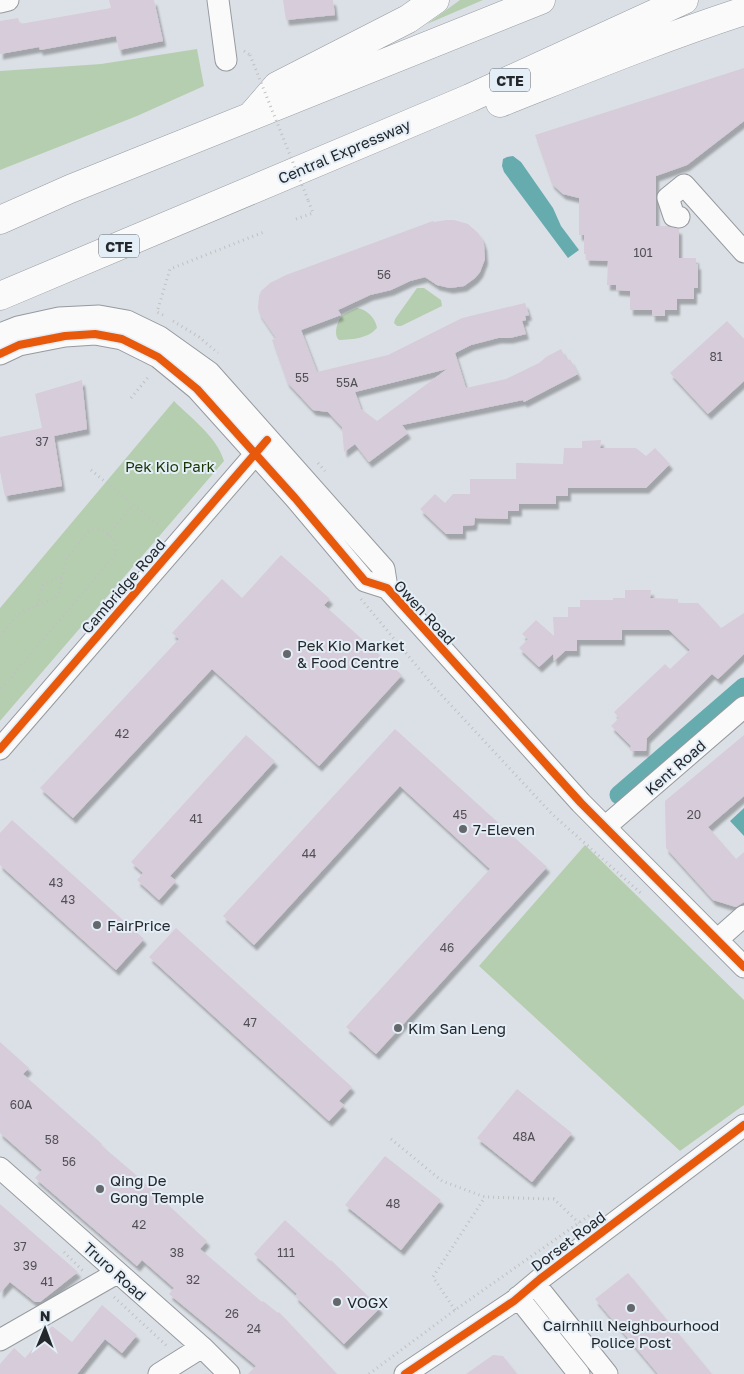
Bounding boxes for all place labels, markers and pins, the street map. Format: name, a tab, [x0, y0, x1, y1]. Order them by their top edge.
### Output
place label: Pek Kio Market & Food Centre	[297, 636, 405, 671]
marker: Pek Kio Market & Food Centre	[281, 648, 293, 660]
place label: 7-Eleven	[473, 820, 535, 838]
marker: 7-Eleven	[457, 823, 469, 835]
place label: FairPrice	[107, 916, 171, 934]
marker: FairPrice	[91, 919, 103, 931]
place label: Kim San Leng	[408, 1019, 506, 1037]
marker: Kim San Leng	[392, 1022, 404, 1034]
place label: Qing De Gong Temple	[110, 1171, 205, 1206]
marker: Qing De Gong Temple	[94, 1183, 106, 1195]
place label: VOGX	[347, 1293, 388, 1311]
marker: VOGX	[331, 1296, 343, 1308]
marker: Cairnhill Neighbourhood Police Post	[625, 1302, 637, 1314]
place label: Cairnhill Neighbourhood Police Post	[543, 1316, 719, 1351]

